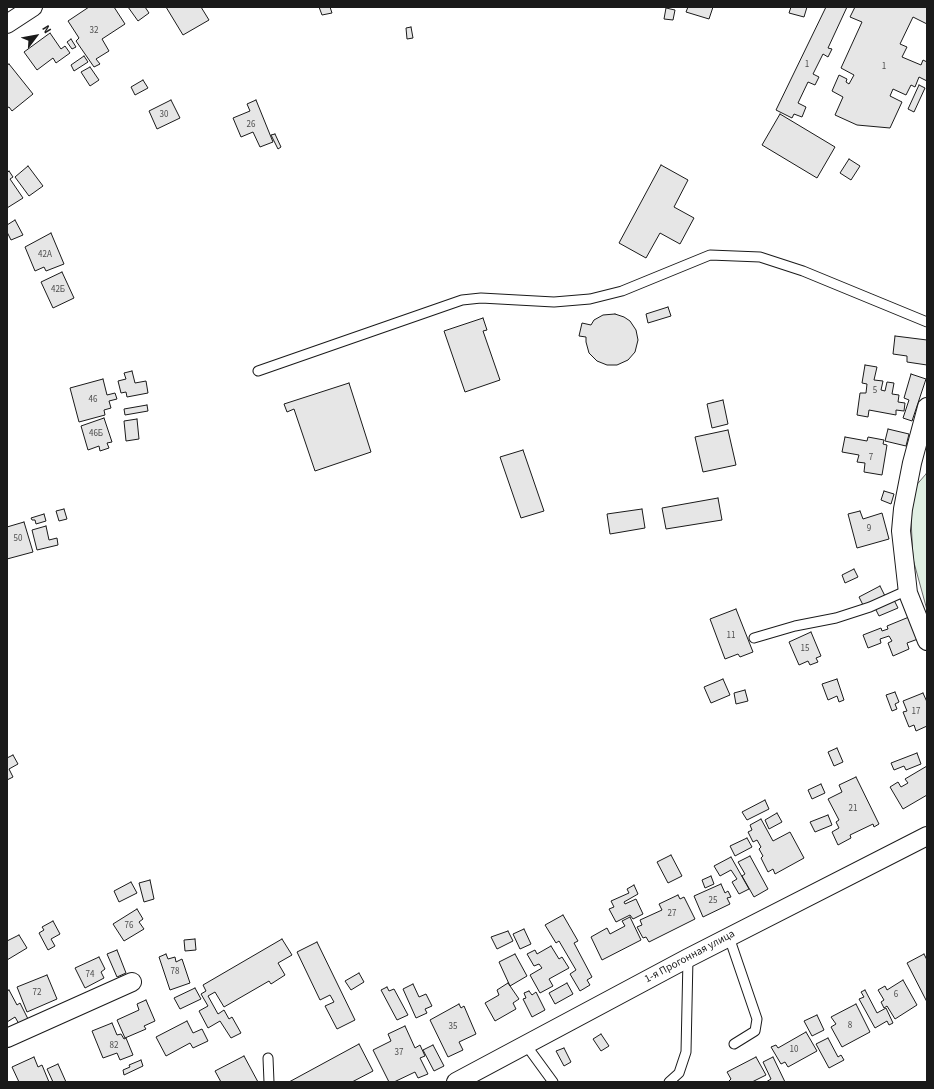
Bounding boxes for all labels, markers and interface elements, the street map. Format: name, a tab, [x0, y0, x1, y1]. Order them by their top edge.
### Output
north arrow	[16, 16, 56, 56]
text: N	[38, 22, 55, 36]
house number: 32	[90, 26, 98, 36]
house number: 1	[805, 60, 809, 70]
house number: 1	[882, 62, 886, 72]
house number: 30	[160, 110, 168, 120]
house number: 26	[247, 120, 255, 130]
house number: 42А	[38, 250, 52, 260]
house number: 42Б	[51, 285, 65, 295]
house number: 5	[873, 386, 877, 396]
house number: 46	[89, 395, 97, 405]
house number: 46Б	[89, 429, 103, 439]
house number: 7	[869, 453, 873, 463]
house number: 9	[867, 524, 871, 534]
house number: 50	[14, 534, 22, 544]
house number: 11	[727, 631, 735, 641]
house number: 15	[801, 644, 809, 654]
house number: 17	[912, 707, 920, 717]
house number: 21	[849, 804, 857, 814]
house number: 25	[709, 896, 717, 906]
house number: 27	[668, 909, 676, 919]
house number: 76	[125, 921, 133, 931]
street label: 1-я Прогонная улица	[643, 928, 737, 986]
house number: 78	[171, 967, 179, 977]
house number: 74	[86, 970, 94, 980]
house number: 72	[33, 988, 41, 998]
house number: 6	[894, 990, 898, 1000]
house number: 8	[848, 1021, 852, 1031]
house number: 35	[449, 1022, 457, 1032]
house number: 82	[110, 1041, 118, 1051]
house number: 10	[790, 1045, 798, 1055]
house number: 37	[395, 1048, 403, 1058]

